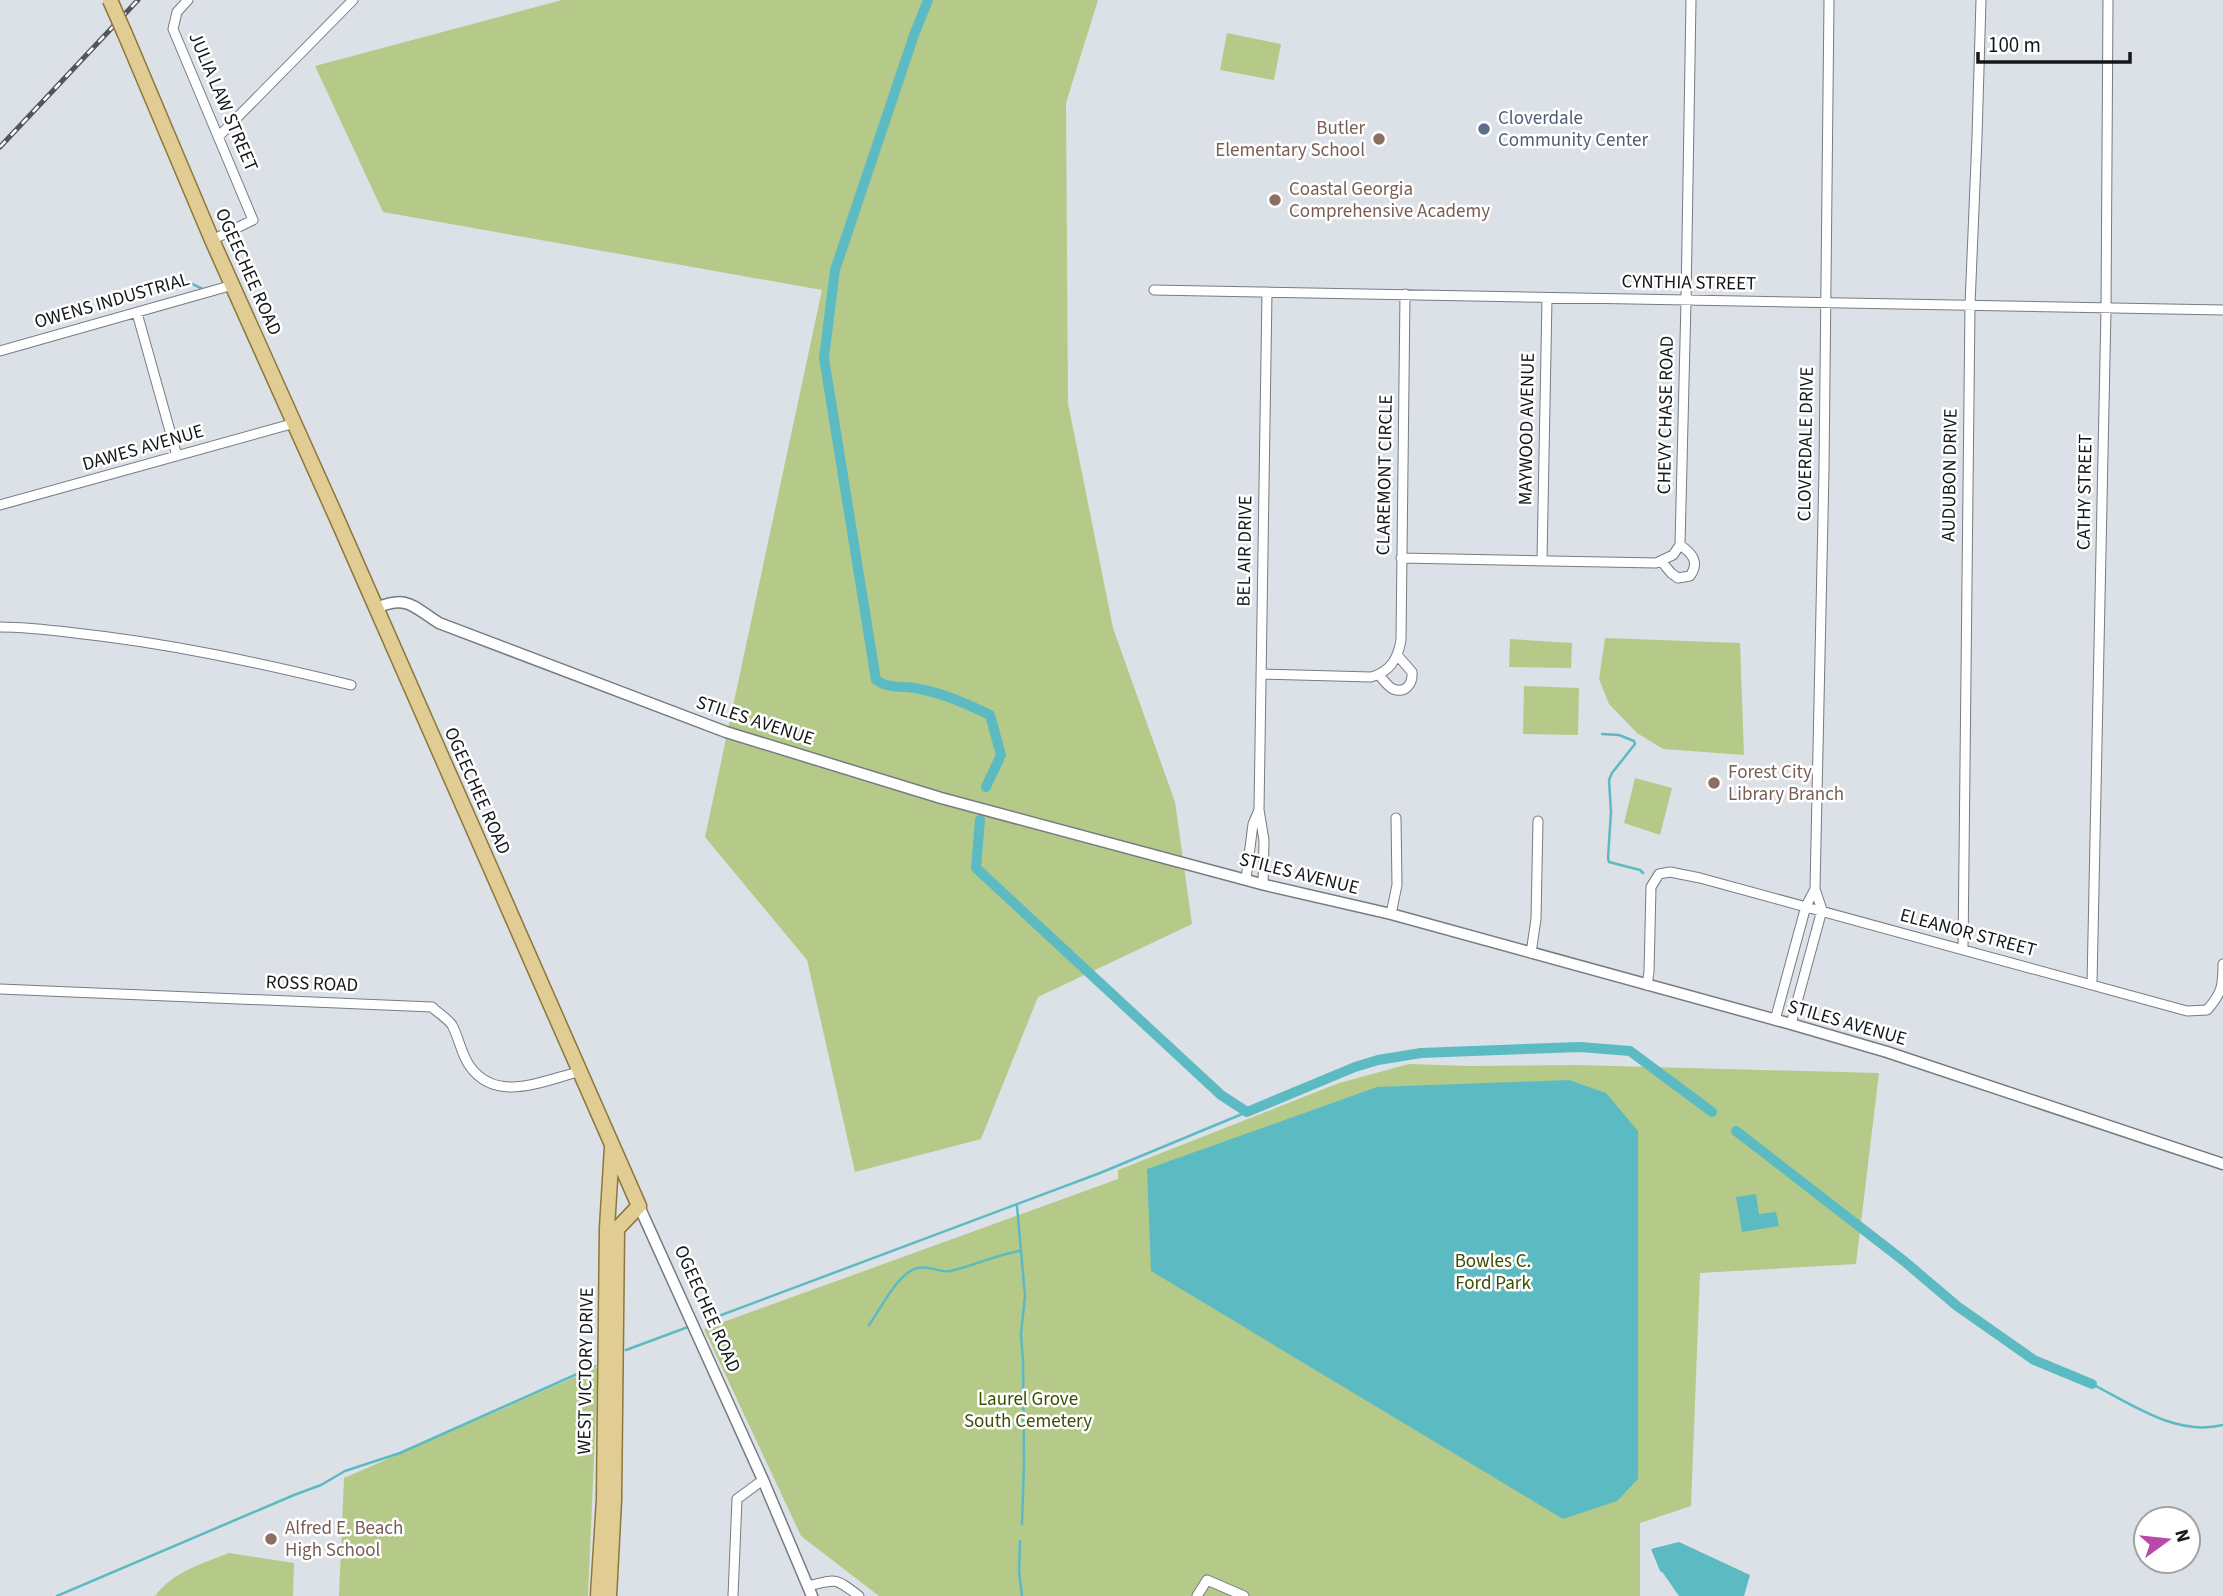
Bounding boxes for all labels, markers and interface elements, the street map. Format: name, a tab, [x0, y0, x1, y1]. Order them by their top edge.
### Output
scale bar	[1978, 21, 2130, 65]
street label: JULIA LAW STREET	[181, 28, 265, 176]
text: 100 m	[1988, 30, 2041, 60]
place label: Cloverdale Community Center	[1498, 105, 1648, 154]
place label: Butler Elementary School	[1215, 115, 1365, 164]
marker: Cloverdale Community Center	[1476, 121, 1492, 137]
marker: Butler Elementary School	[1371, 131, 1387, 147]
place label: Coastal Georgia Comprehensive Academy	[1289, 176, 1490, 225]
marker: Coastal Georgia Comprehensive Academy	[1267, 192, 1283, 208]
street label: OGEECHEE ROAD	[208, 204, 288, 340]
street label: OWENS INDUSTRIAL	[31, 266, 193, 336]
street label: CYNTHIA STREET	[1621, 268, 1757, 298]
street label: CHEVY CHASE ROAD	[1651, 335, 1681, 495]
street label: MAYWOOD AVENUE	[1512, 352, 1542, 506]
street label: CLOVERDALE DRIVE	[1791, 366, 1821, 522]
street label: CLAREMONT CIRCLE	[1370, 394, 1400, 556]
street label: AUDUBON DRIVE	[1935, 408, 1965, 542]
street label: DAWES AVENUE	[79, 418, 207, 478]
street label: CATHY STREET	[2070, 434, 2100, 550]
street label: BEL AIR DRIVE	[1231, 495, 1259, 607]
street label: STILES AVENUE	[693, 689, 817, 753]
street label: OGEECHEE ROAD	[437, 723, 517, 859]
place label: Forest City Library Branch	[1728, 759, 1844, 808]
marker: Forest City Library Branch	[1706, 775, 1722, 791]
street label: STILES AVENUE	[1236, 846, 1362, 902]
street label: ELEANOR STREET	[1897, 902, 2039, 964]
street label: ROSS ROAD	[265, 969, 359, 999]
street label: STILES AVENUE	[1784, 993, 1910, 1053]
street label: OGEECHEE ROAD	[667, 1241, 747, 1377]
park label: Bowles C. Ford Park	[1455, 1248, 1531, 1297]
street label: WEST VICTORY DRIVE	[571, 1287, 601, 1455]
park label: Laurel Grove South Cemetery	[964, 1386, 1092, 1435]
north arrow	[2132, 1505, 2202, 1575]
place label: Alfred E. Beach High School	[285, 1515, 403, 1564]
text: N	[2167, 1526, 2197, 1546]
marker: Alfred E. Beach High School	[263, 1531, 279, 1547]

